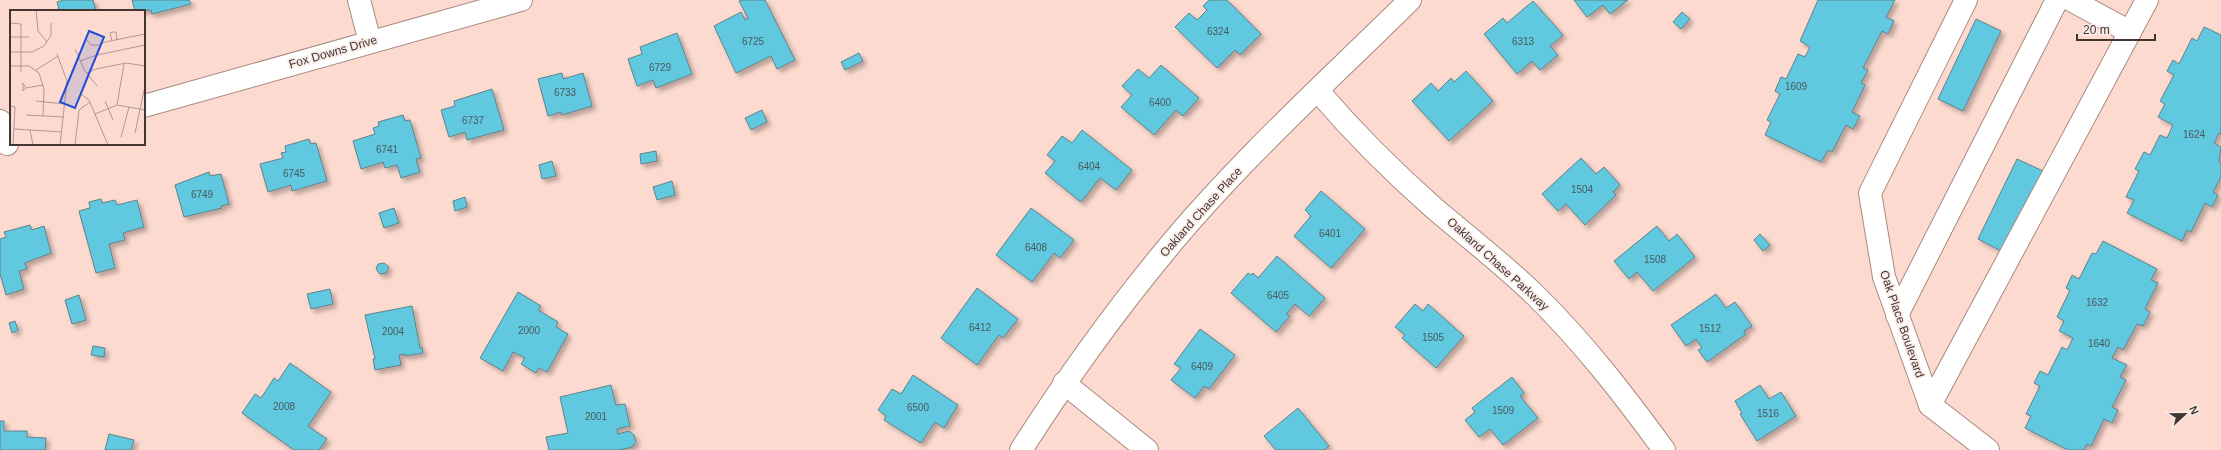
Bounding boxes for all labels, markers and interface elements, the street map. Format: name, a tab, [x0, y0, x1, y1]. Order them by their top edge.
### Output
inset map	[10, 10, 145, 145]
scale bar	[2077, 16, 2155, 42]
text: 20 m	[2083, 23, 2110, 37]
house number: 6324	[1207, 26, 1230, 37]
street label: Fox Downs Drive	[287, 33, 379, 71]
house number: 6725	[742, 36, 765, 47]
house number: 6313	[1512, 36, 1535, 47]
house number: 6729	[649, 62, 672, 73]
house number: 1609	[1785, 81, 1808, 92]
house number: 6733	[554, 87, 577, 98]
house number: 6400	[1149, 97, 1172, 108]
house number: 6737	[462, 115, 485, 126]
house number: 1624	[2183, 129, 2206, 140]
house number: 6741	[376, 144, 399, 155]
house number: 6404	[1078, 161, 1101, 172]
street label: Oakland Chase Place	[1157, 164, 1245, 260]
house number: 6745	[283, 168, 306, 179]
house number: 1504	[1571, 184, 1594, 195]
house number: 6749	[191, 189, 214, 200]
street label: Oakland Chase Parkway	[1444, 215, 1552, 313]
house number: 6401	[1319, 228, 1342, 239]
house number: 6408	[1025, 242, 1048, 253]
house number: 1508	[1644, 254, 1667, 265]
street label: Oak Place Boulevard	[1877, 268, 1927, 380]
house number: 6405	[1267, 290, 1290, 301]
house number: 1632	[2086, 297, 2109, 308]
house number: 6412	[969, 322, 992, 333]
house number: 1512	[1699, 323, 1722, 334]
house number: 2000	[518, 325, 541, 336]
house number: 2004	[382, 326, 405, 337]
house number: 1505	[1422, 332, 1445, 343]
house number: 1640	[2088, 338, 2111, 349]
house number: 6409	[1191, 361, 1214, 372]
north arrow	[2165, 394, 2205, 434]
house number: 2008	[273, 401, 296, 412]
house number: 6500	[907, 402, 930, 413]
text: N	[2187, 404, 2201, 416]
house number: 1509	[1492, 405, 1515, 416]
house number: 1516	[1757, 408, 1780, 419]
house number: 2001	[585, 411, 608, 422]

